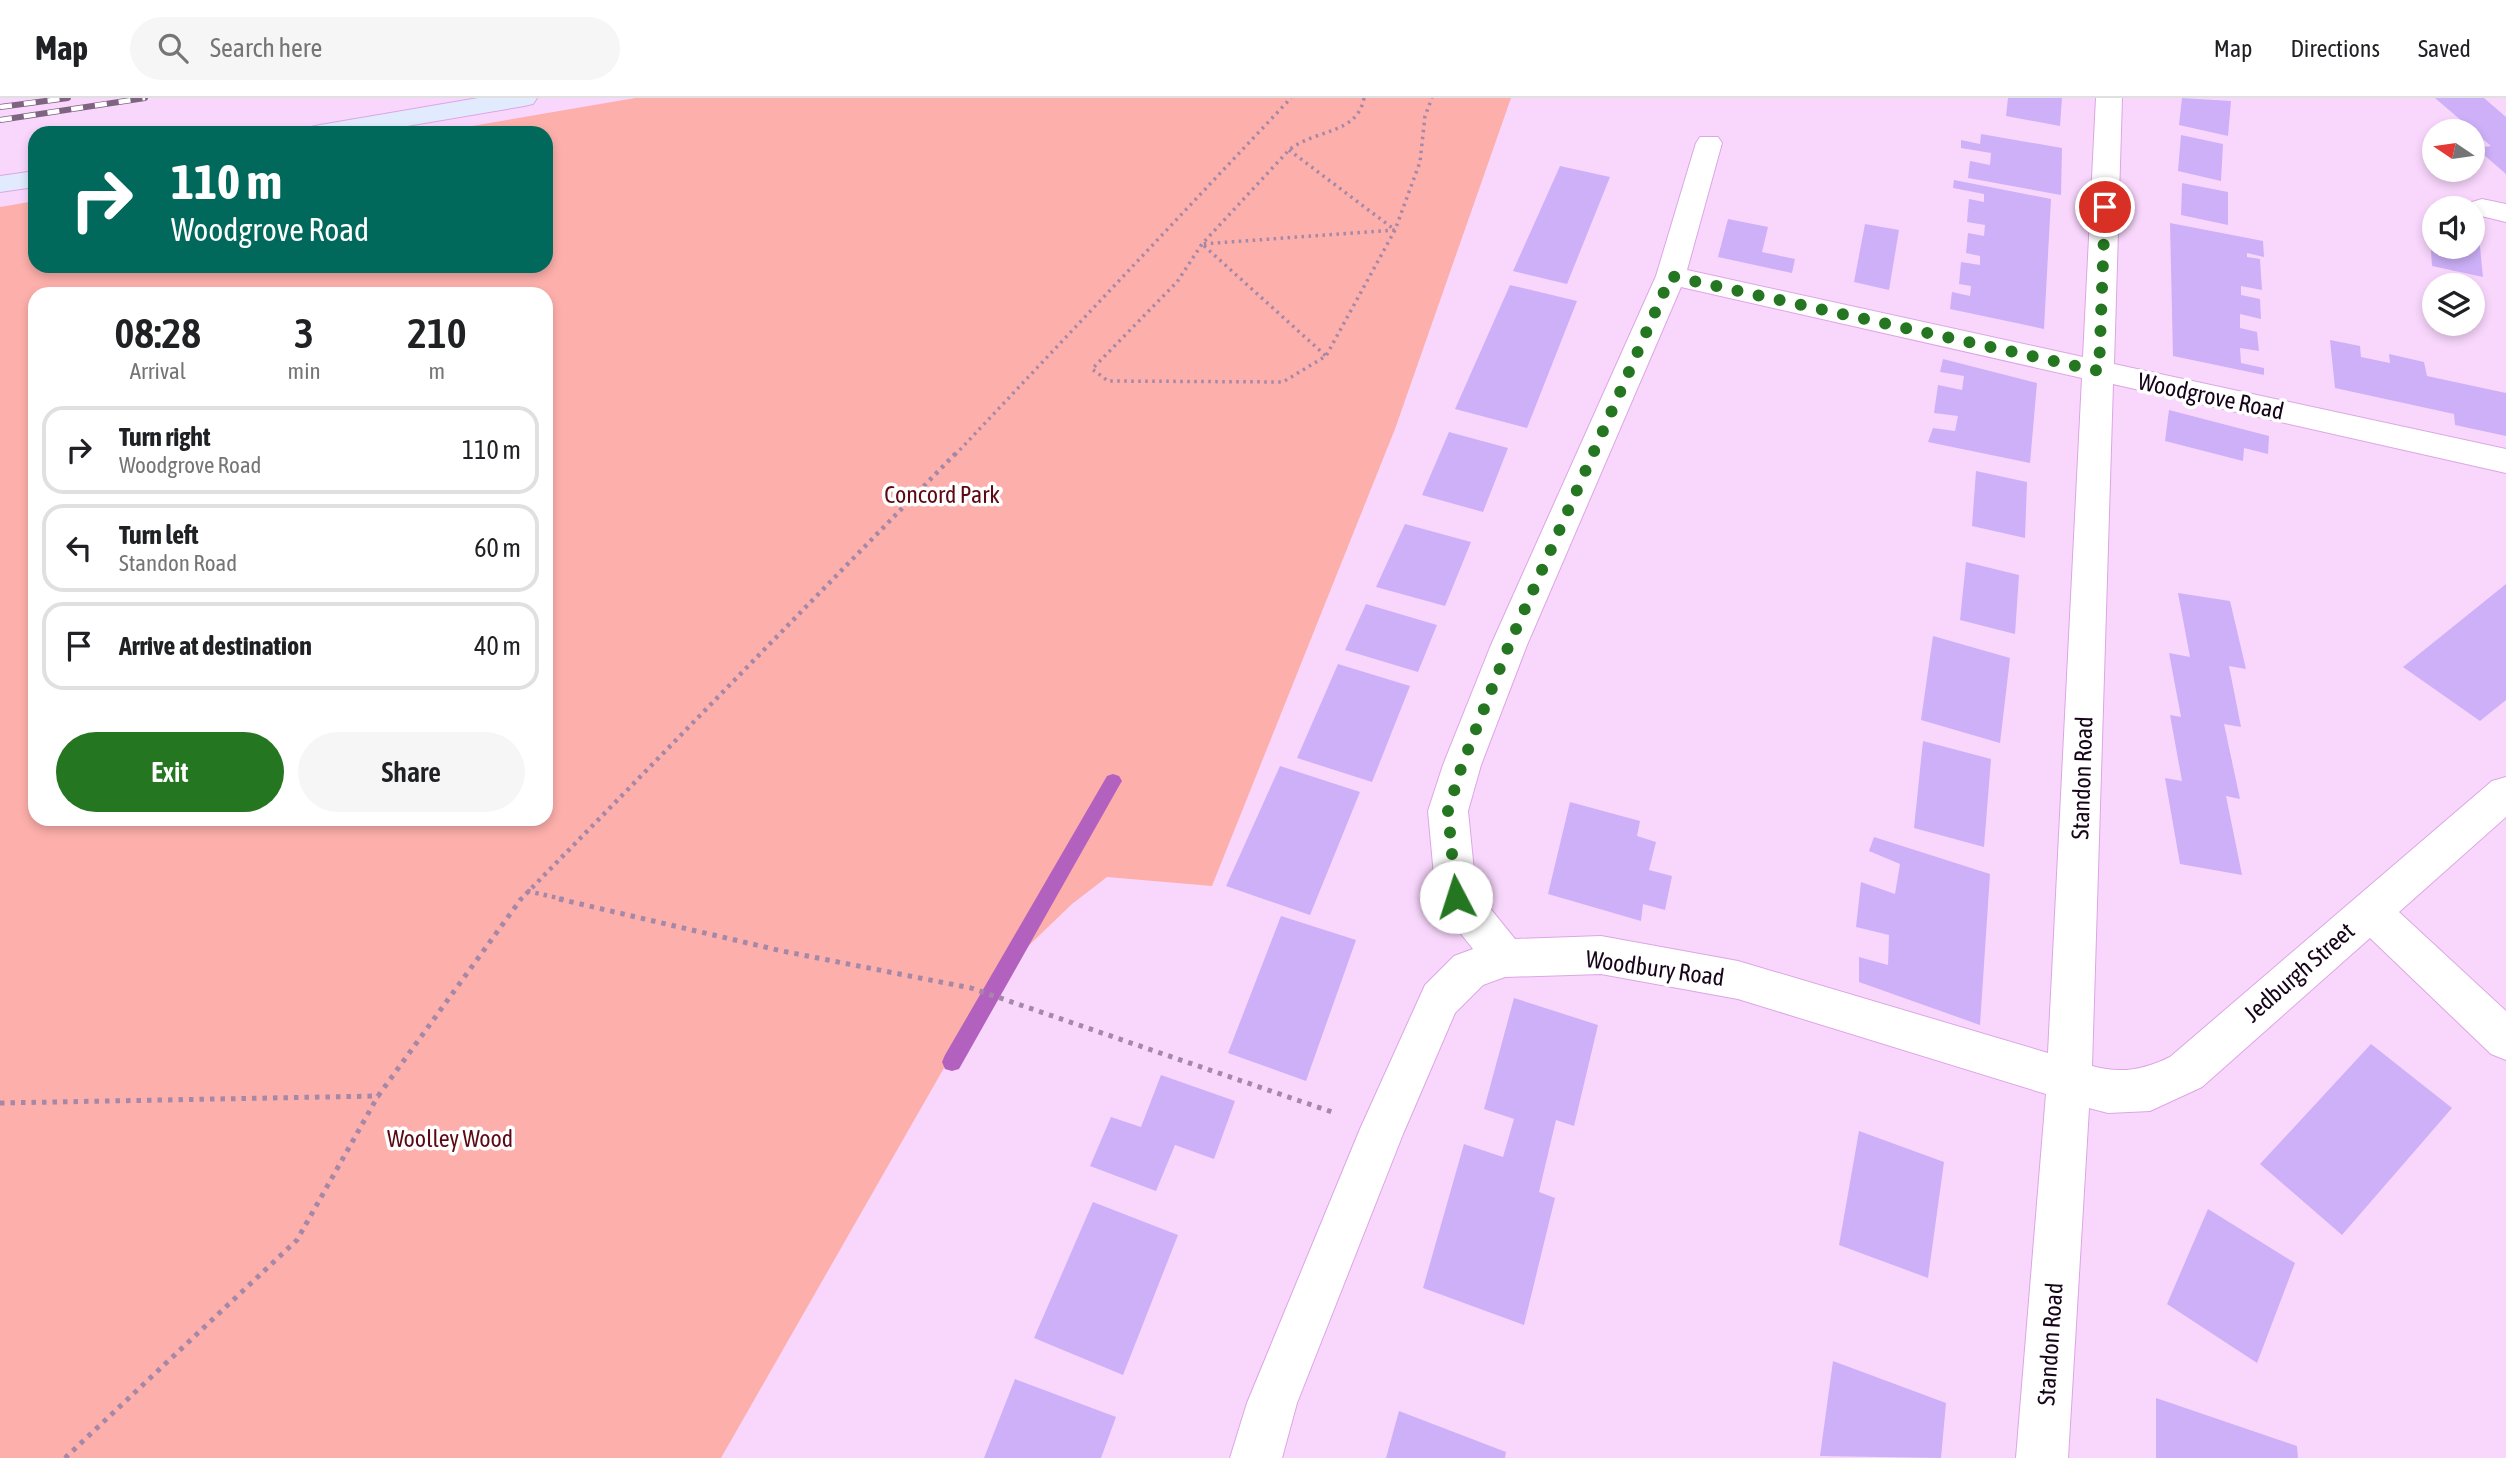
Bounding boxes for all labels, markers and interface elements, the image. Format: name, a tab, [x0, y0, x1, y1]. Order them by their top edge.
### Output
search box	[130, 17, 620, 80]
text: Map	[35, 29, 88, 67]
icon: search	[154, 29, 192, 67]
text: Search here	[210, 33, 322, 63]
text: Map	[2214, 35, 2252, 62]
text: Directions	[2290, 35, 2380, 62]
text: Saved	[2418, 35, 2471, 62]
north arrow	[2422, 119, 2485, 182]
map controls	[2422, 119, 2485, 336]
text: 110 m	[171, 153, 282, 209]
icon: right	[56, 154, 147, 245]
pin	[2075, 177, 2135, 237]
icon: arrive	[2086, 188, 2124, 226]
button: sound	[2422, 196, 2485, 259]
text: Woodgrove Road	[171, 211, 369, 248]
button: layers	[2422, 273, 2485, 336]
text: 08:28	[115, 309, 201, 357]
text: 3	[294, 309, 314, 357]
text: 210	[407, 309, 466, 357]
text: Arrival	[130, 358, 186, 384]
text: min	[288, 358, 321, 384]
text: m	[429, 358, 445, 384]
street label: Woodgrove Road	[2135, 367, 2287, 425]
text: Turn right	[119, 422, 210, 452]
icon: right	[60, 431, 98, 469]
text: 110 m	[462, 435, 521, 465]
text: Woodgrove Road	[119, 452, 262, 478]
park label: Concord Park	[884, 481, 1000, 508]
text: Turn left	[119, 520, 199, 550]
icon: left	[60, 529, 98, 567]
text: 60 m	[474, 533, 521, 563]
text: Standon Road	[119, 550, 237, 576]
icon: arrive	[60, 627, 98, 665]
text: Arrive at destination	[119, 631, 312, 661]
text: 40 m	[474, 631, 521, 661]
street label: Standon Road	[2066, 716, 2098, 840]
button: Exit	[56, 732, 284, 812]
button: Share	[298, 732, 525, 812]
position arrow	[1419, 860, 1493, 934]
street label: Jedburgh Street	[2238, 917, 2360, 1027]
street label: Woodbury Road	[1584, 945, 1726, 991]
park label: Woolley Wood	[387, 1125, 513, 1152]
street label: Standon Road	[2032, 1282, 2068, 1406]

